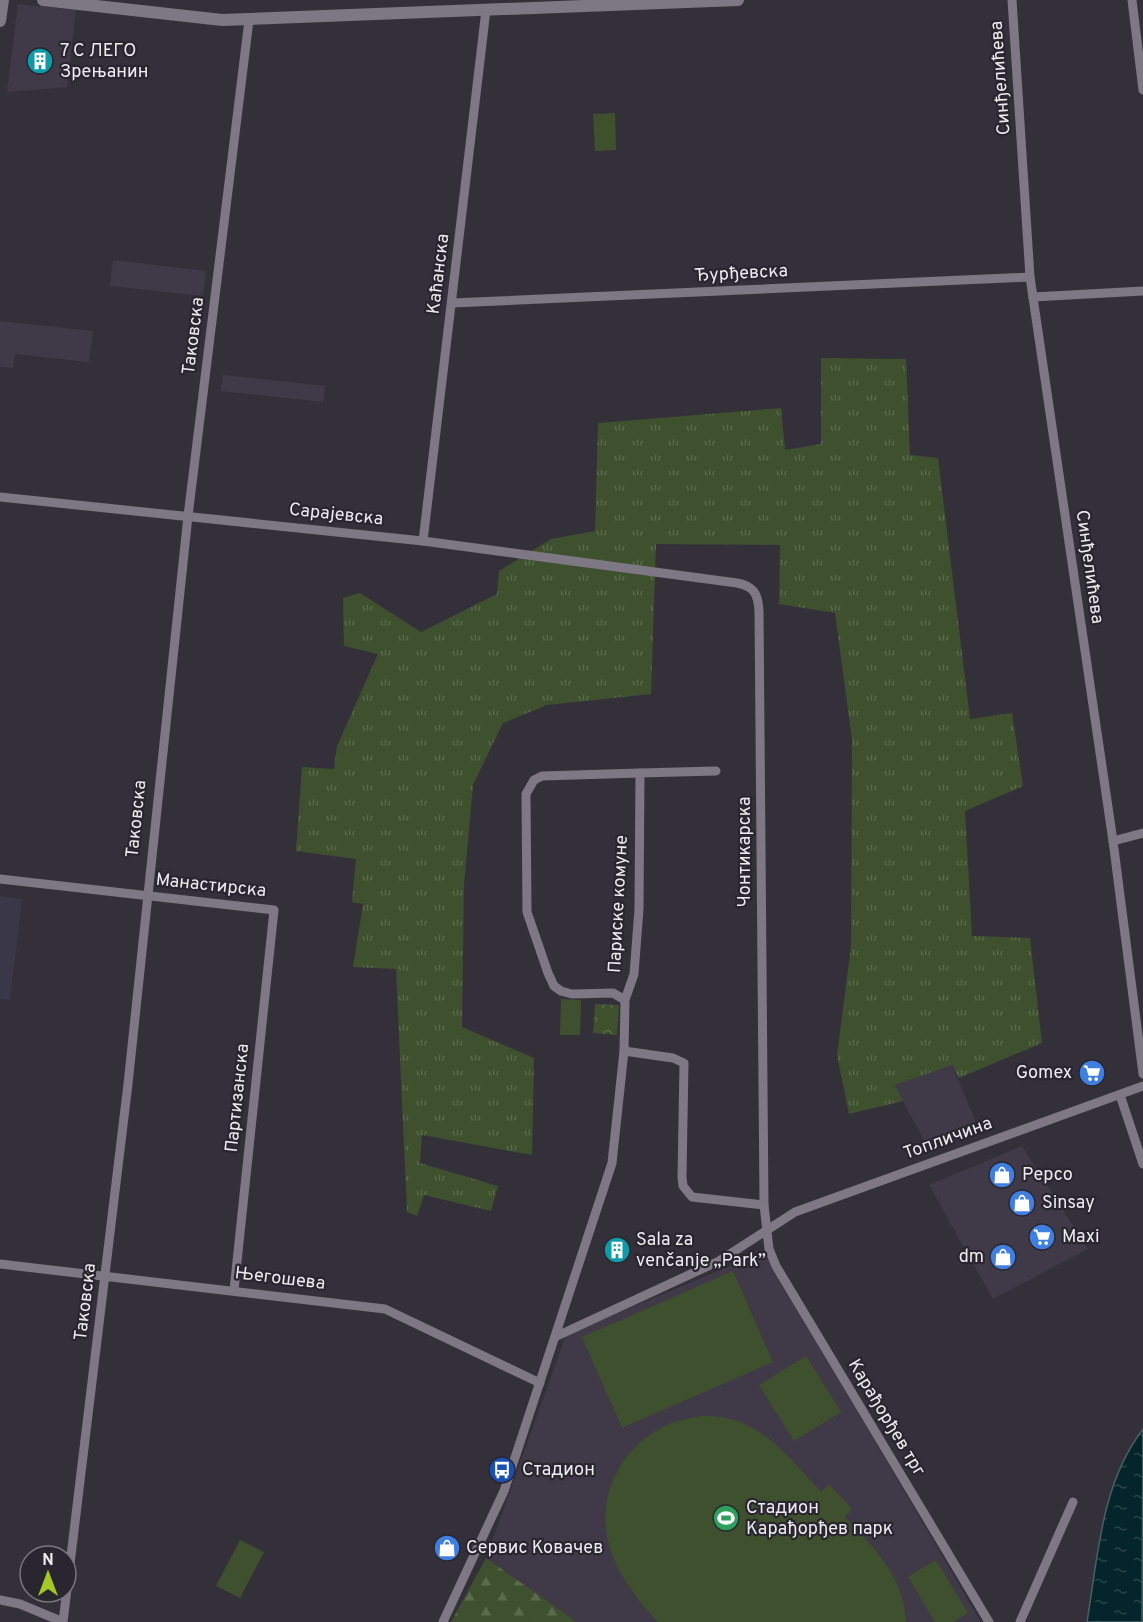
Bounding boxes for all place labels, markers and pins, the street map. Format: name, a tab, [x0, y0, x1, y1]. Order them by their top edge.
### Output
place label: 7 С ЛЕГО Зрењанин	[60, 40, 148, 84]
building icon: 7 С ЛЕГО Зрењанин	[25, 46, 55, 76]
supermarket icon: Gomex	[1077, 1058, 1107, 1088]
place label: Gomex	[1016, 1062, 1072, 1085]
shop icon: Pepco	[987, 1160, 1017, 1190]
place label: Pepco	[1022, 1164, 1073, 1187]
shop icon: Sinsay	[1007, 1188, 1037, 1218]
place label: Sinsay	[1042, 1192, 1095, 1215]
supermarket icon: Maxi	[1027, 1222, 1057, 1252]
place label: Maxi	[1062, 1226, 1100, 1249]
place label: Sala za venčanje „Park”	[636, 1229, 766, 1273]
building icon: Sala za venčanje „Park”	[602, 1235, 632, 1265]
shop icon: dm	[988, 1242, 1018, 1272]
place label: dm	[959, 1246, 984, 1269]
bus stop icon: Стадион	[487, 1455, 517, 1485]
place label: Стадион	[522, 1459, 595, 1482]
place label: Стадион Карађорђев парк	[746, 1497, 893, 1541]
sports icon: Стадион Карађорђев парк	[711, 1503, 741, 1533]
shop icon: Сервис Ковачев	[432, 1533, 462, 1563]
place label: Сервис Ковачев	[466, 1537, 603, 1560]

